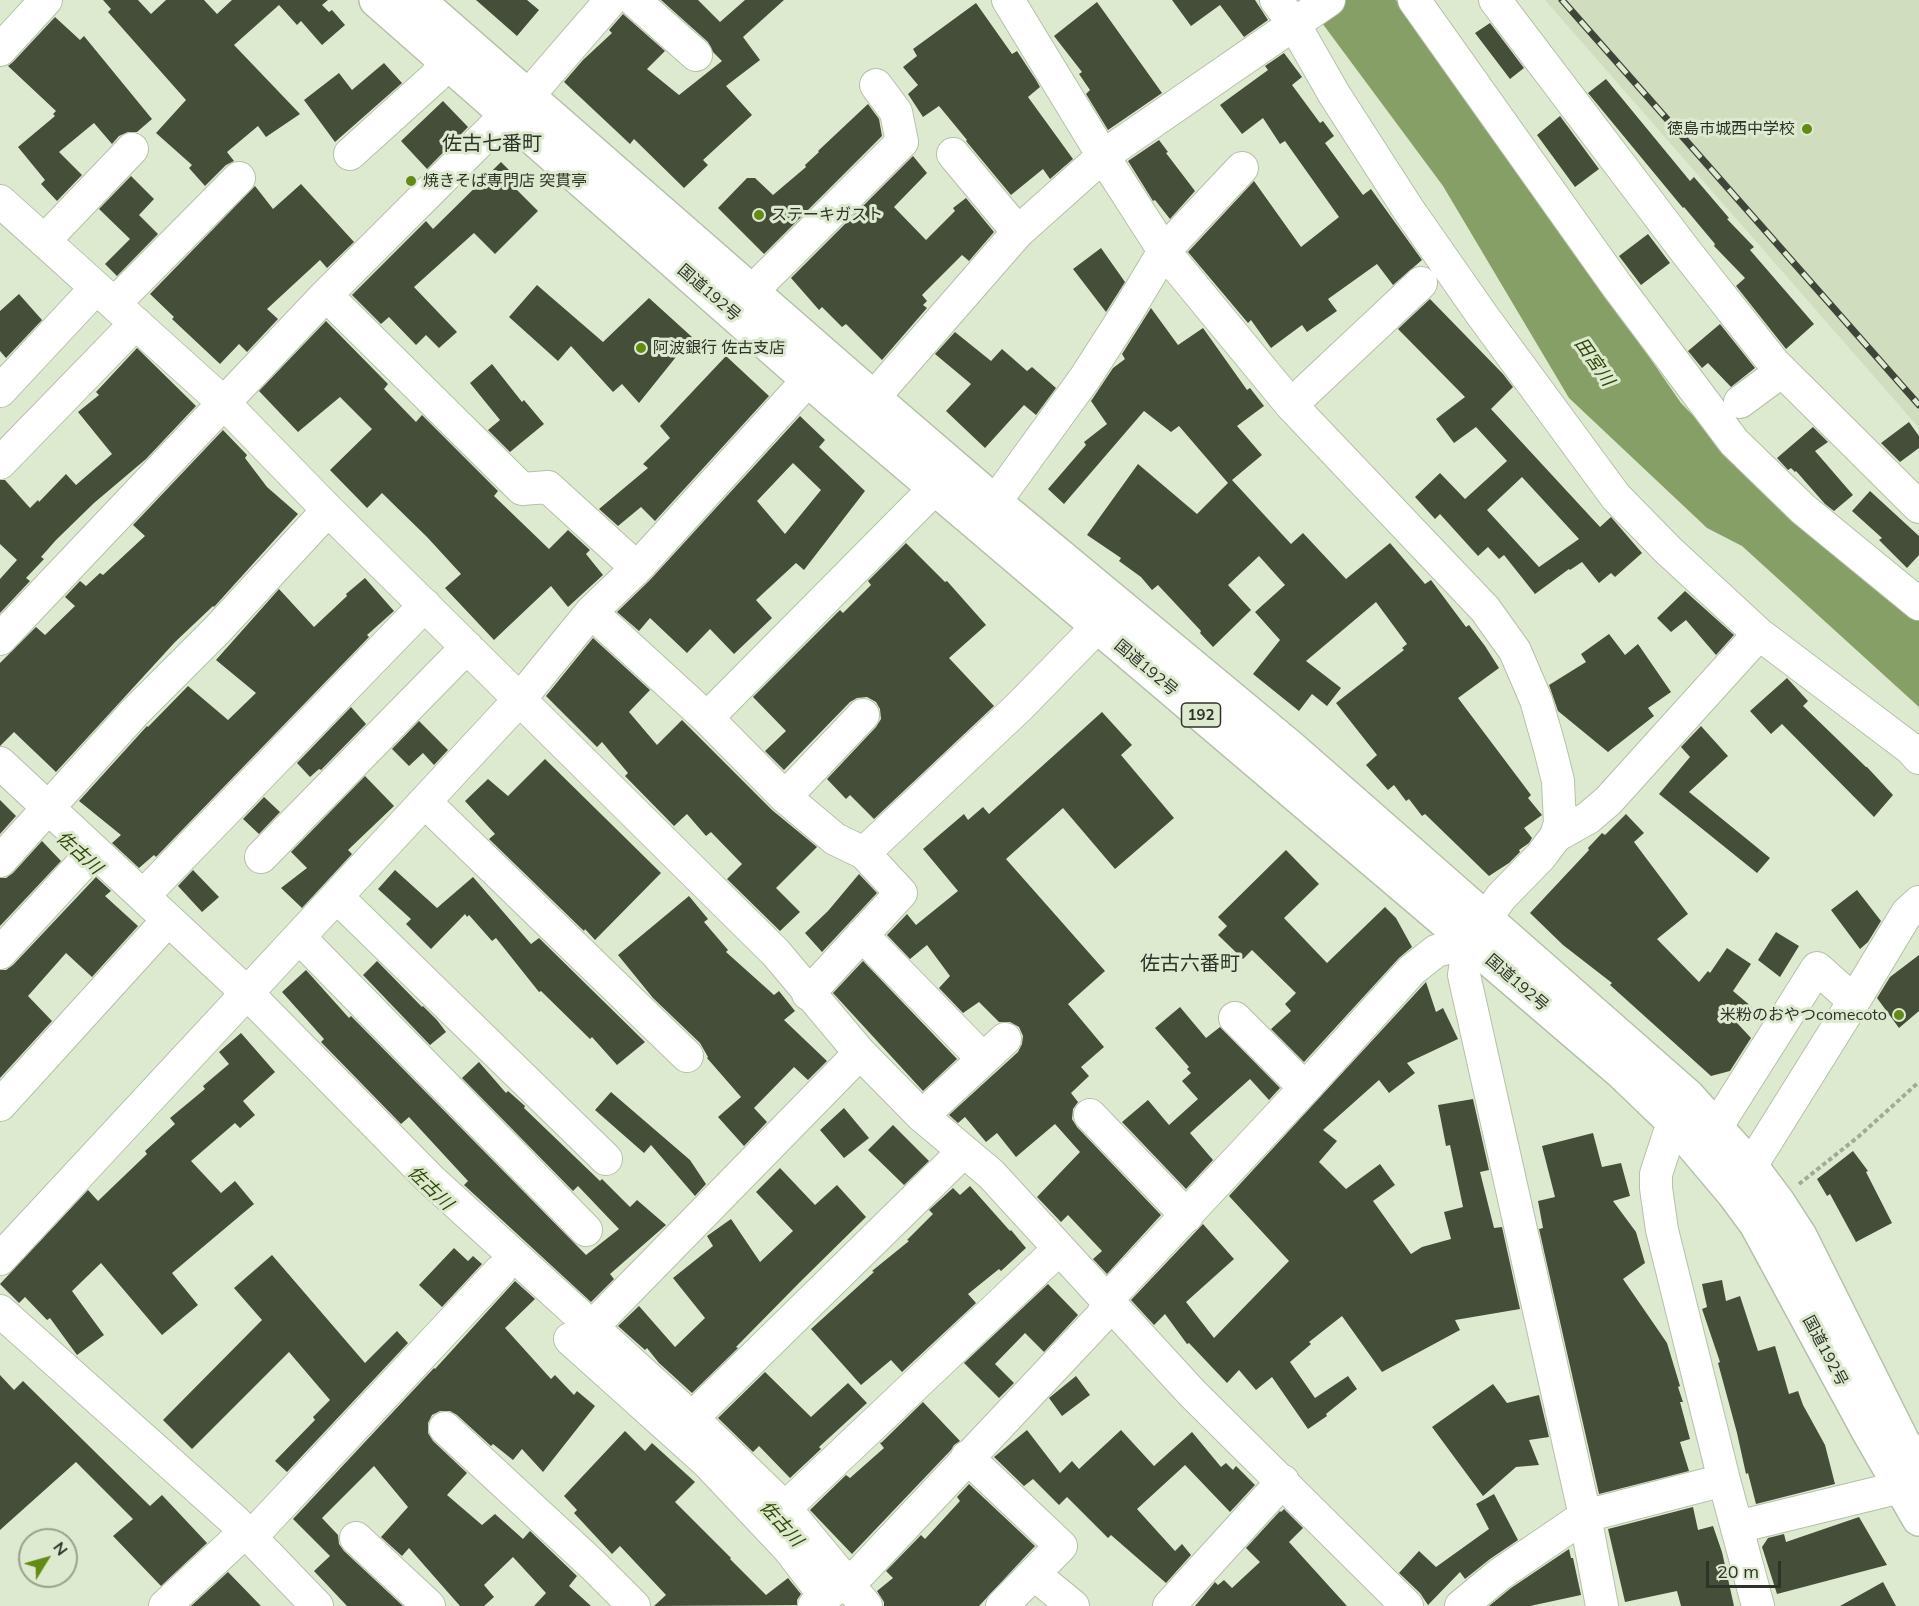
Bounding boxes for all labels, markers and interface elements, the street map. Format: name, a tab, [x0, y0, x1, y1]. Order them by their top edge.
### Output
place label: 徳島市城西中学校	[1667, 119, 1795, 139]
marker: 徳島市城西中学校	[1800, 122, 1814, 136]
district label: 佐古七番町	[442, 132, 542, 156]
place label: 焼きそば専門店 突貫亭	[423, 171, 587, 191]
marker: 焼きそば専門店 突貫亭	[404, 174, 418, 188]
place label: ステーキガスト	[771, 205, 883, 225]
marker: ステーキガスト	[752, 208, 766, 222]
street label: 国道192号	[674, 261, 744, 325]
water label: 田宮川	[1570, 334, 1618, 390]
place label: 阿波銀行 佐古支店	[653, 338, 785, 358]
marker: 阿波銀行 佐古支店	[634, 341, 648, 355]
street label: 国道192号	[1110, 636, 1182, 700]
road number: 192	[1182, 703, 1220, 727]
water label: 佐古川	[52, 827, 106, 879]
street label: 国道192号	[1482, 951, 1552, 1015]
district label: 佐古六番町	[1140, 952, 1240, 976]
place label: 米粉のおやつcomecoto	[1720, 1005, 1887, 1025]
marker: 米粉のおやつcomecoto	[1892, 1008, 1906, 1022]
water label: 佐古川	[403, 1161, 457, 1215]
street label: 国道192号	[1798, 1313, 1852, 1389]
water label: 佐古川	[755, 1497, 807, 1551]
north arrow	[18, 1528, 78, 1588]
text: N	[49, 1538, 72, 1559]
scale bar	[1709, 1549, 1784, 1587]
text: 20 m	[1717, 1560, 1759, 1583]

